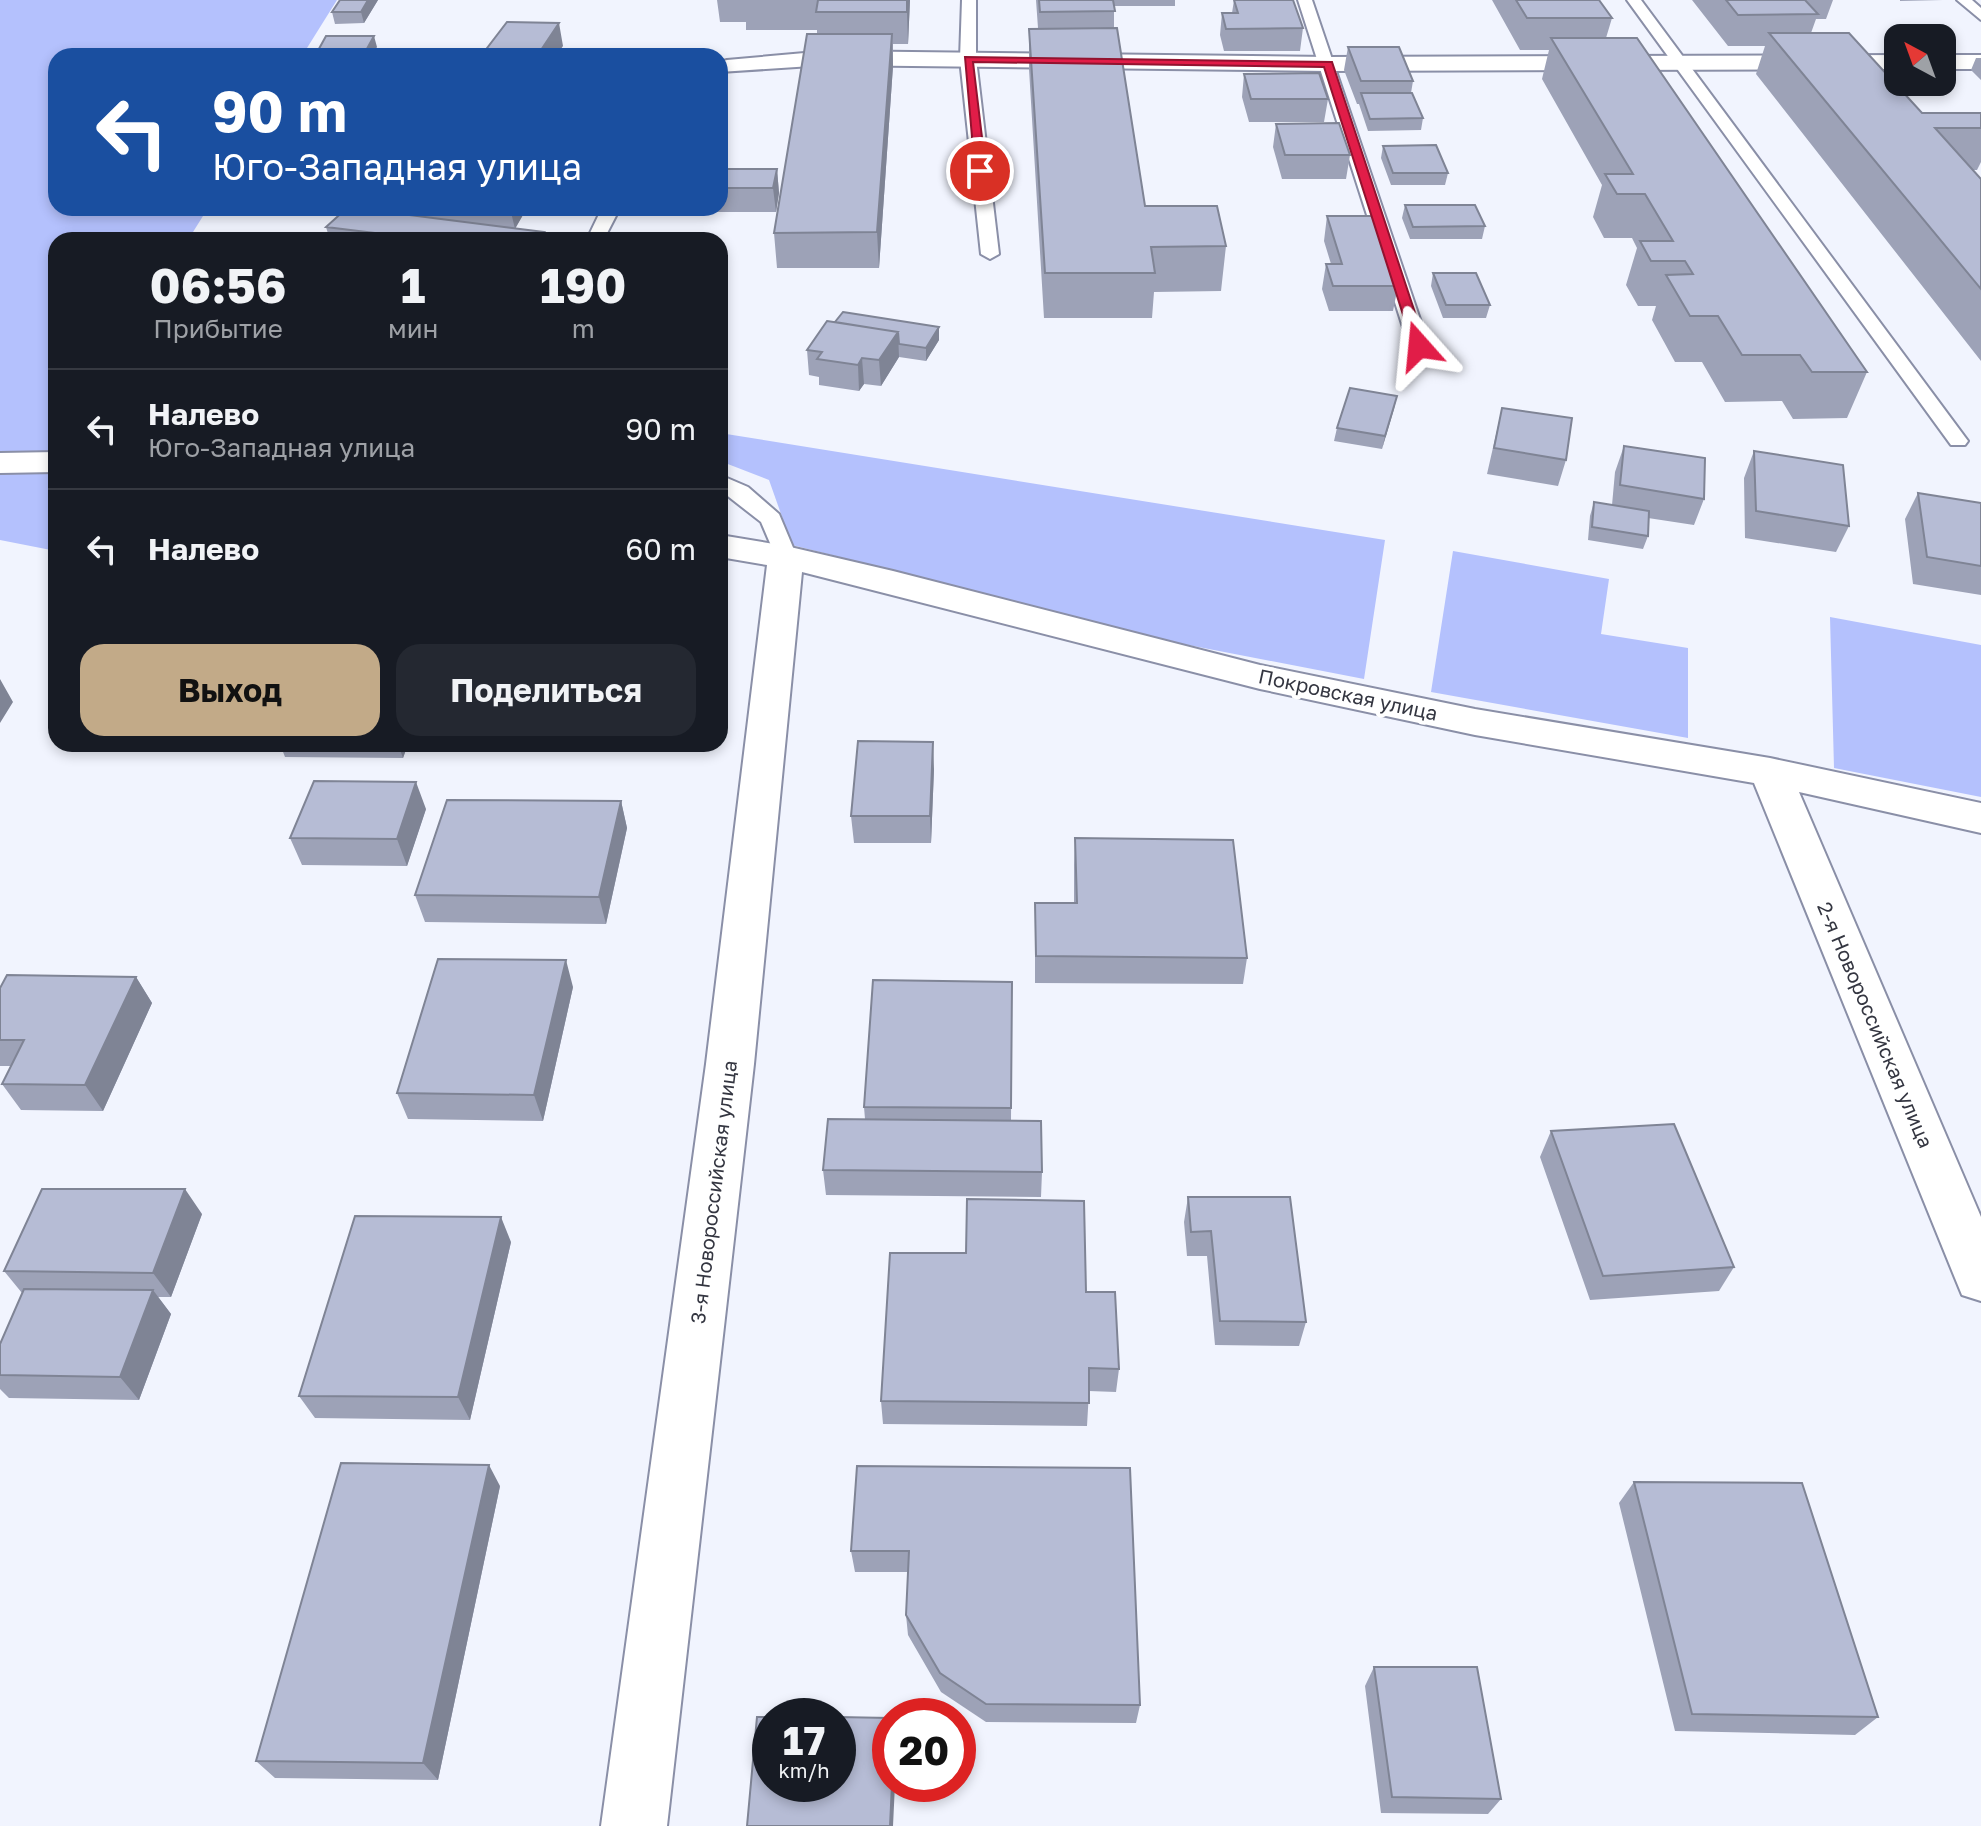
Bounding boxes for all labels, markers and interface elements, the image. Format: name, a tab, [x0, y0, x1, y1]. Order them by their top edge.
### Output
north arrow	[1884, 24, 1956, 96]
map controls	[1884, 24, 1956, 96]
text: 90 m	[212, 77, 347, 144]
icon: left	[80, 80, 184, 184]
pin	[946, 137, 1014, 205]
text: Юго-Западная улица	[212, 145, 582, 188]
icon: arrive	[958, 149, 1002, 193]
text: 06:56	[150, 256, 286, 314]
text: 1	[401, 256, 426, 314]
text: 190	[540, 256, 626, 314]
position arrow	[1377, 304, 1461, 388]
text: Прибытие	[153, 313, 283, 344]
text: мин	[388, 313, 438, 344]
text: m	[572, 313, 595, 344]
text: Налево	[148, 396, 259, 432]
icon: left	[80, 407, 124, 451]
text: 90 m	[625, 411, 696, 447]
text: Юго-Западная улица	[148, 432, 415, 463]
icon: left	[80, 527, 124, 571]
text: Налево	[148, 531, 259, 567]
text: 60 m	[625, 531, 696, 567]
button: Выход	[80, 644, 380, 736]
button: Поделиться	[396, 644, 696, 736]
street label: Покровская улица	[1256, 663, 1440, 725]
street label: 2-я Новороссийская улица	[1813, 898, 1939, 1151]
street label: 3-я Новороссийская улица	[685, 1059, 741, 1325]
speed limit sign: 20	[872, 1698, 976, 1802]
text: 17	[783, 1716, 825, 1764]
text: km/h	[779, 1758, 829, 1782]

